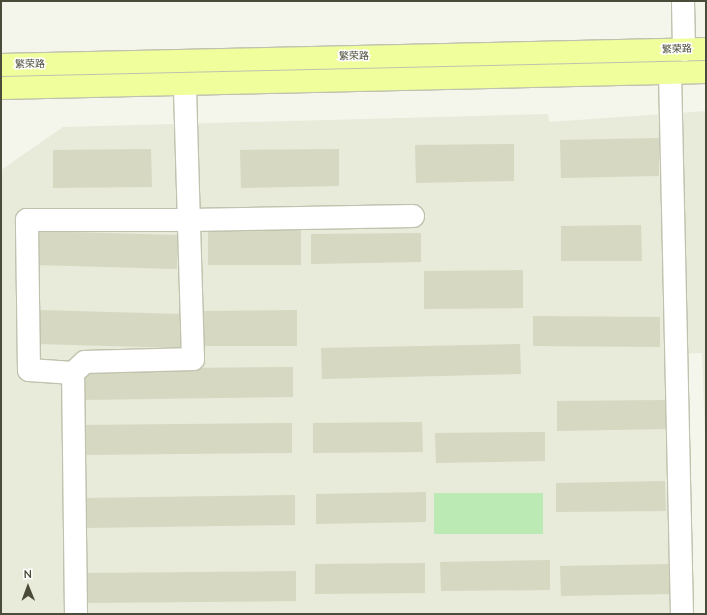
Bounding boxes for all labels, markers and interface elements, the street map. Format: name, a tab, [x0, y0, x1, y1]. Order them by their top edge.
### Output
street label: 繁荣路	[662, 43, 692, 57]
street label: 繁荣路	[339, 51, 369, 63]
street label: 繁荣路	[15, 59, 45, 71]
north arrow	[8, 567, 48, 607]
text: N	[24, 567, 32, 582]

